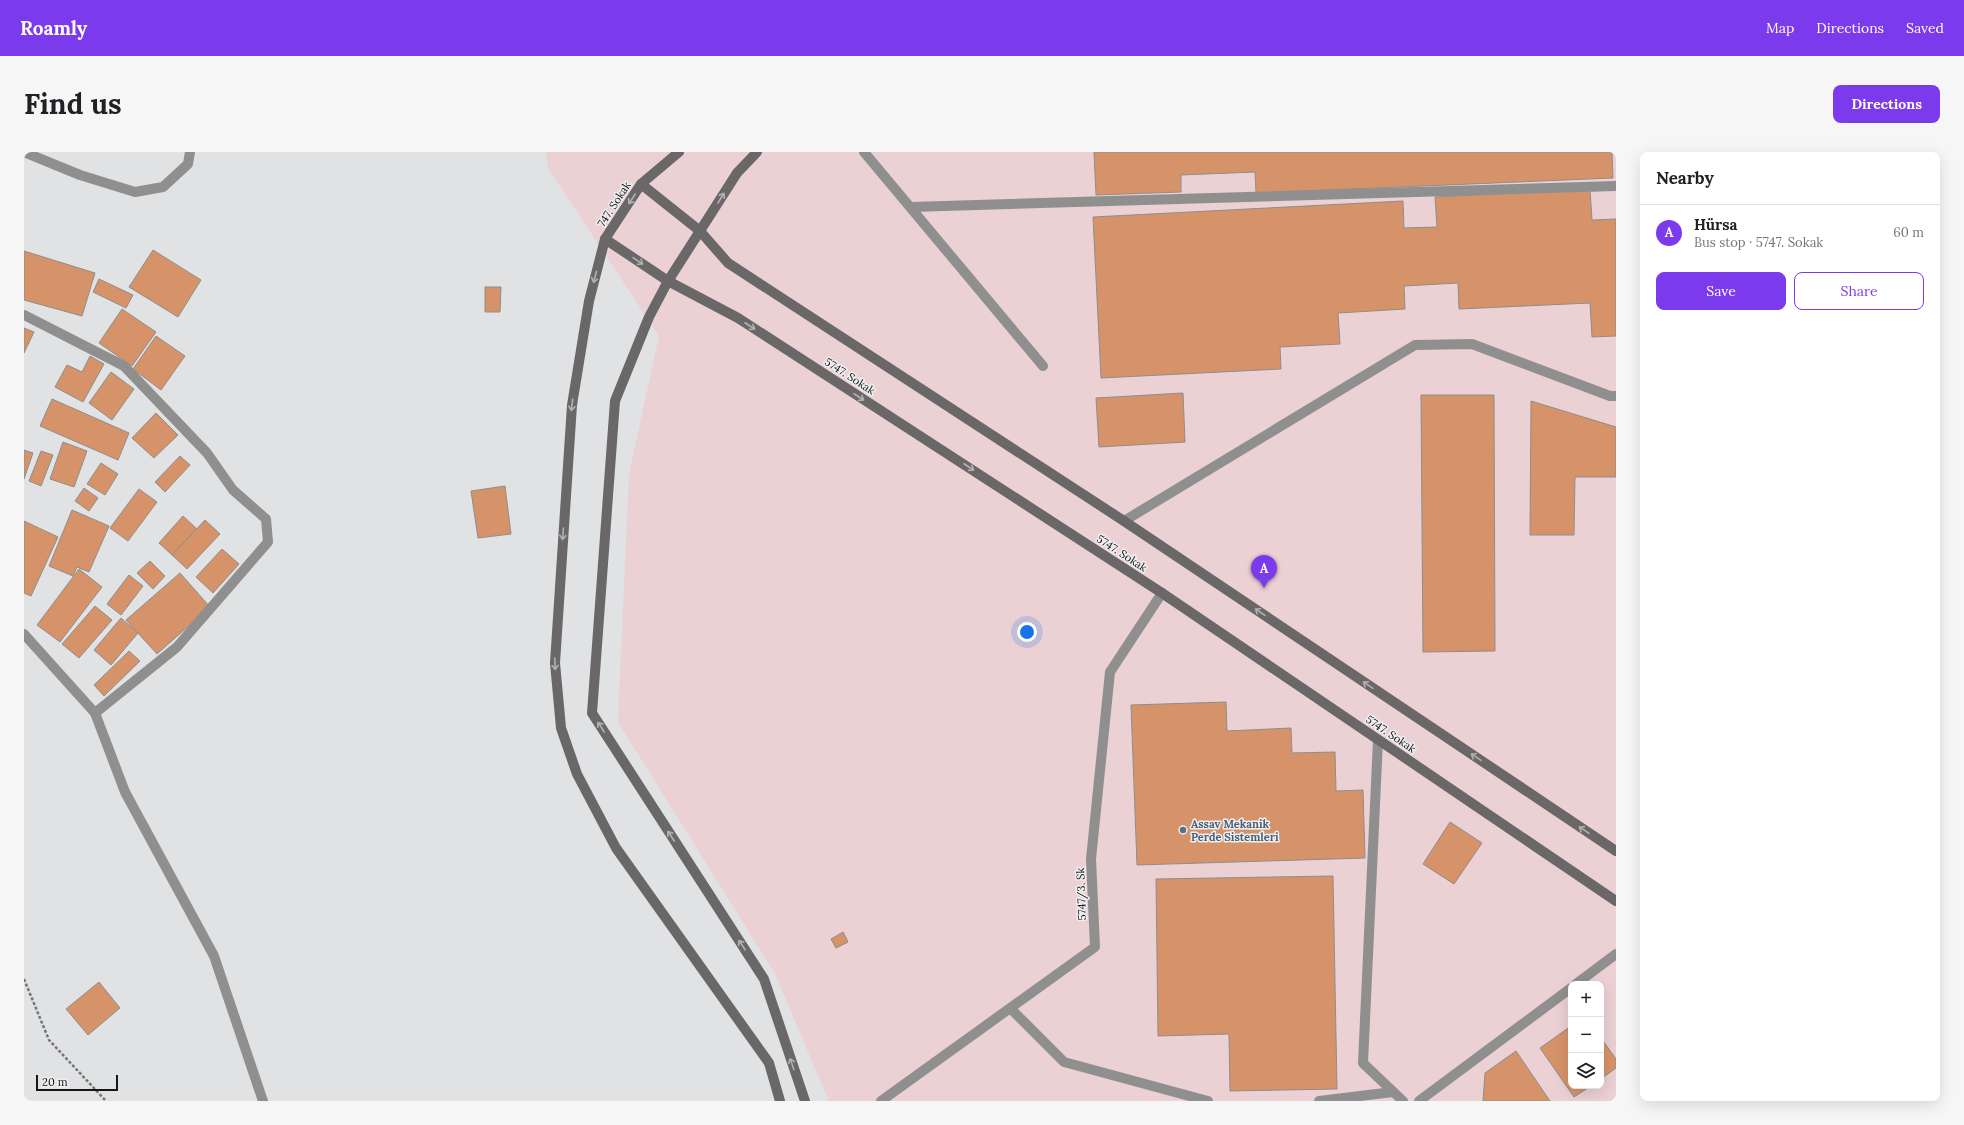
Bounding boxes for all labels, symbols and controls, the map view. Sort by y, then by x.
text: Roamly [20,16,87,40]
text: Map [1766,19,1794,37]
text: Directions [1816,19,1884,37]
text: Saved [1906,19,1944,37]
button: Directions [1833,85,1940,123]
text: Find us [24,86,122,122]
text: Nearby [1656,167,1714,189]
street label: 747. Sokak [594,179,634,229]
one-way arrow [627,193,635,205]
one-way arrow [717,193,725,204]
text: Hürsa [1694,215,1737,234]
text: A [1665,224,1673,241]
text: 60 m [1893,224,1924,241]
text: Bus stop · 5747. Sokak [1694,234,1823,251]
one-way arrow [632,257,643,265]
one-way arrow [591,270,598,283]
button: Save [1656,272,1786,310]
button: Share [1794,272,1924,310]
one-way arrow [744,322,755,330]
street label: 5747. Sokak [822,355,878,398]
one-way arrow [854,392,865,401]
one-way arrow [569,398,576,411]
one-way arrow [963,463,974,471]
one-way arrow [560,527,567,540]
street label: 5747. Sokak [1094,532,1150,575]
pin: A [1251,555,1277,588]
one-way arrow [1255,608,1266,616]
your location [1017,622,1037,642]
one-way arrow [552,657,559,670]
one-way arrow [1362,680,1374,688]
street label: 5747. Sokak [1363,712,1419,756]
one-way arrow [597,722,605,733]
one-way arrow [1471,753,1482,761]
place label: Assav Mekanik Perde Sistemleri [1191,817,1279,844]
marker: Assav Mekanik Perde Sistemleri [1178,825,1188,835]
one-way arrow [1578,826,1589,834]
one-way arrow [667,831,675,842]
street label: 5747/3. Sk [1073,867,1090,921]
one-way arrow [737,939,745,951]
map controls [1568,981,1604,1089]
button: + [1568,981,1604,1017]
button: − [1568,1017,1604,1053]
button: layers [1568,1053,1604,1089]
one-way arrow [788,1058,796,1070]
scale bar [36,1073,118,1092]
text: 20 m [42,1075,67,1089]

